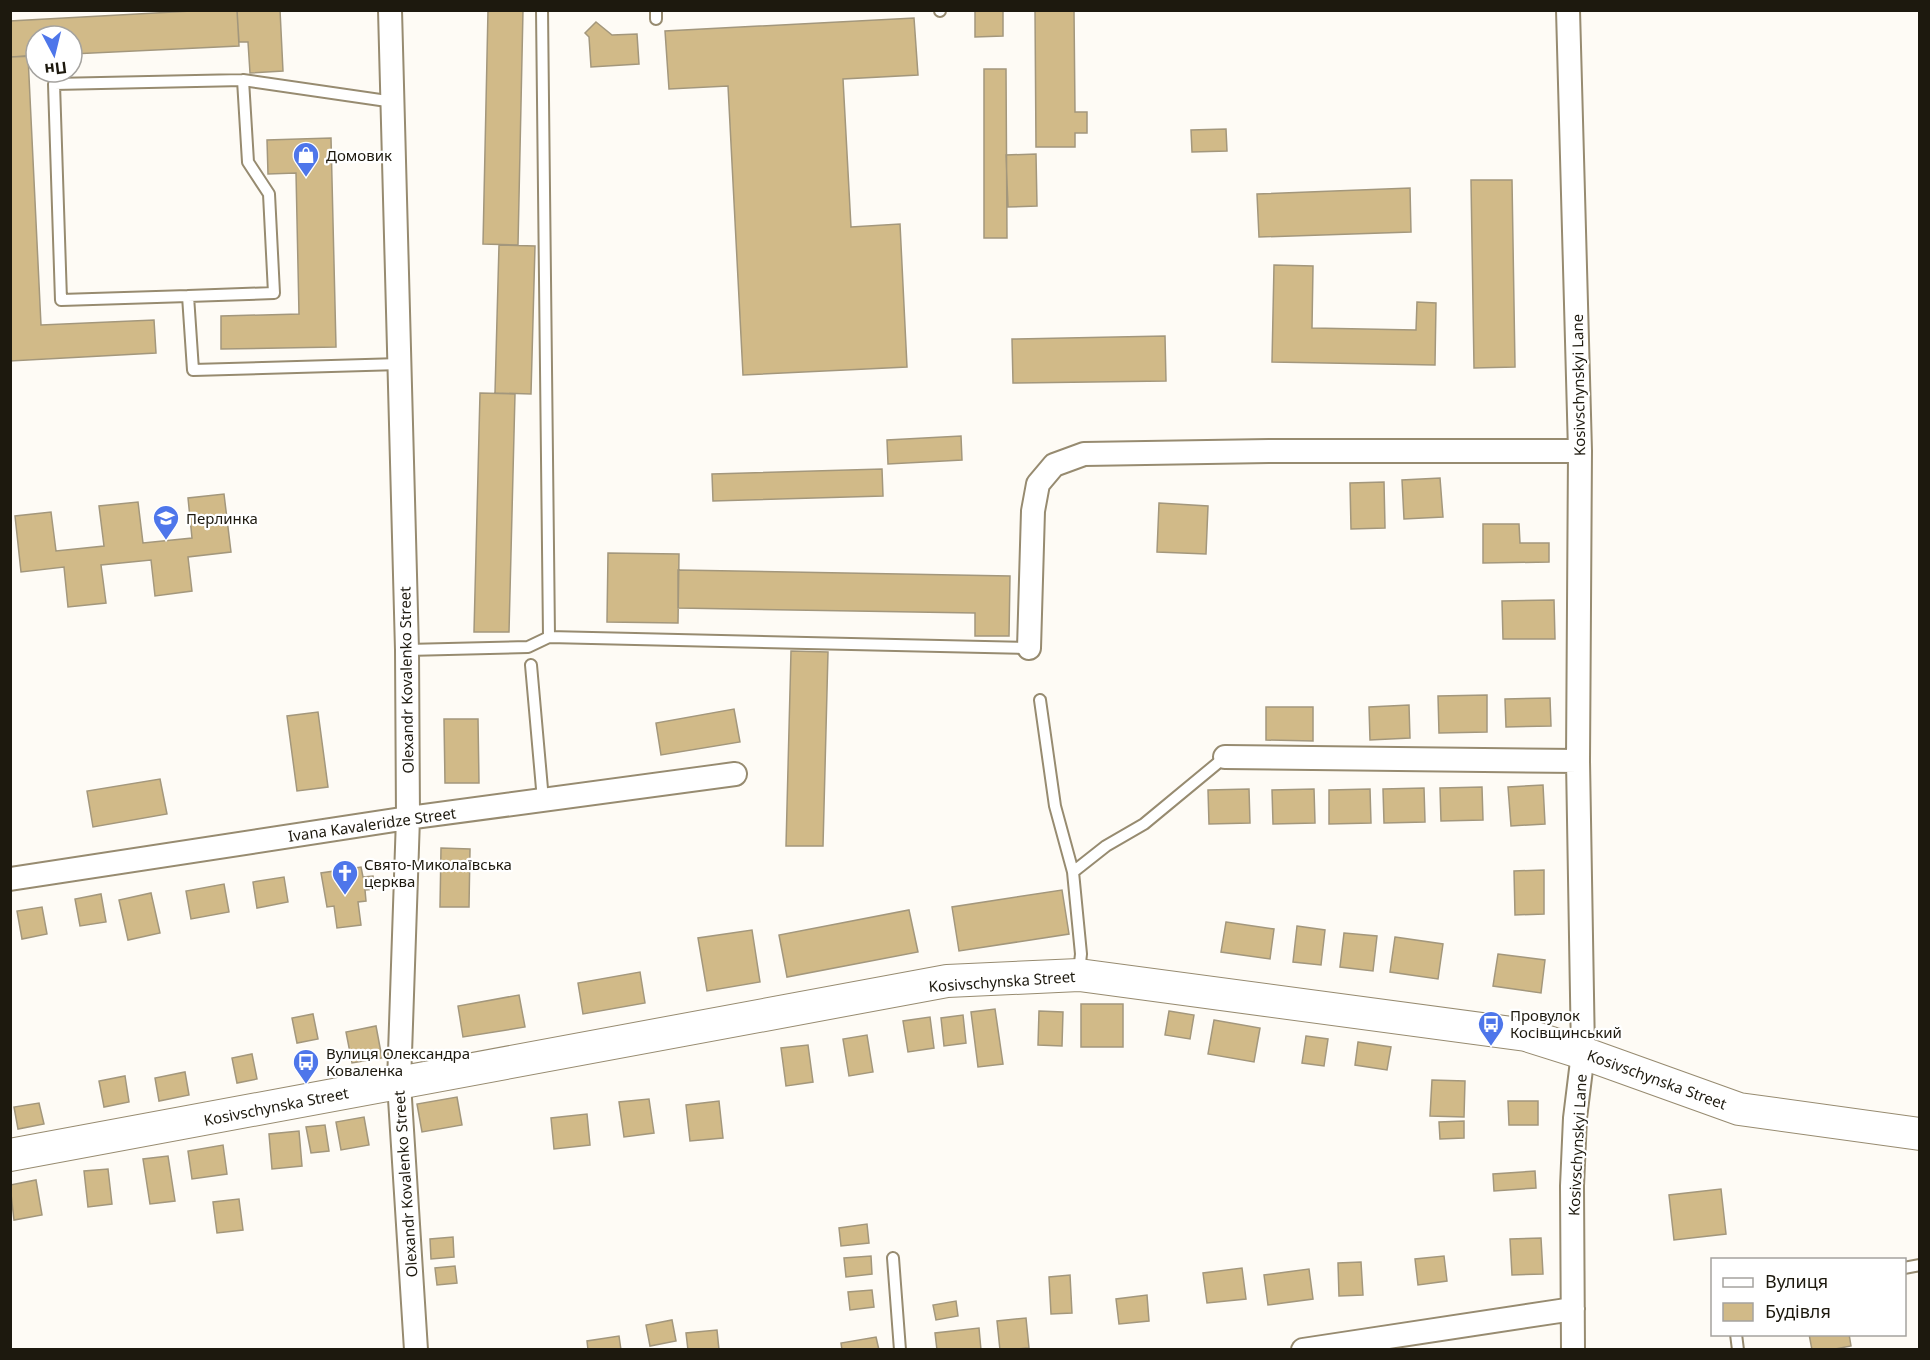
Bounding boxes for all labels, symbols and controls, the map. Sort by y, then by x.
north arrow [24,24,84,84]
text: Пн [43,57,68,81]
shop icon: Домовик [291,140,321,178]
place label: Домовик [326,145,392,165]
street label: Kosivschynskyi Lane [1567,314,1589,456]
school or university icon: Перлинка [151,503,181,541]
place label: Перлинка [186,508,258,528]
street label: Olexandr Kovalenko Street [394,586,418,774]
street label: Ivana Kavaleridze Street [287,802,458,846]
place label: Свято-Миколаївська церква [364,854,512,891]
church icon: Свято-Миколаївська церква [330,858,360,896]
street label: Kosivschynska Street [928,966,1077,996]
place label: Провулок Косівщинський [1510,1005,1622,1042]
bus stop icon: Провулок Косівщинський [1476,1009,1506,1047]
place label: Вулиця Олександра Коваленка [326,1043,470,1080]
street label: Kosivschynska Street [1585,1044,1730,1114]
bus stop icon: Вулиця Олександра Коваленка [291,1047,321,1085]
street label: Kosivschynskyi Lane [1563,1073,1591,1217]
street label: Kosivschynska Street [202,1082,351,1130]
street label: Olexandr Kovalenko Street [388,1089,422,1278]
legend [1711,1258,1906,1336]
text: Вулиця [1765,1269,1828,1293]
text: Будівля [1765,1299,1831,1323]

